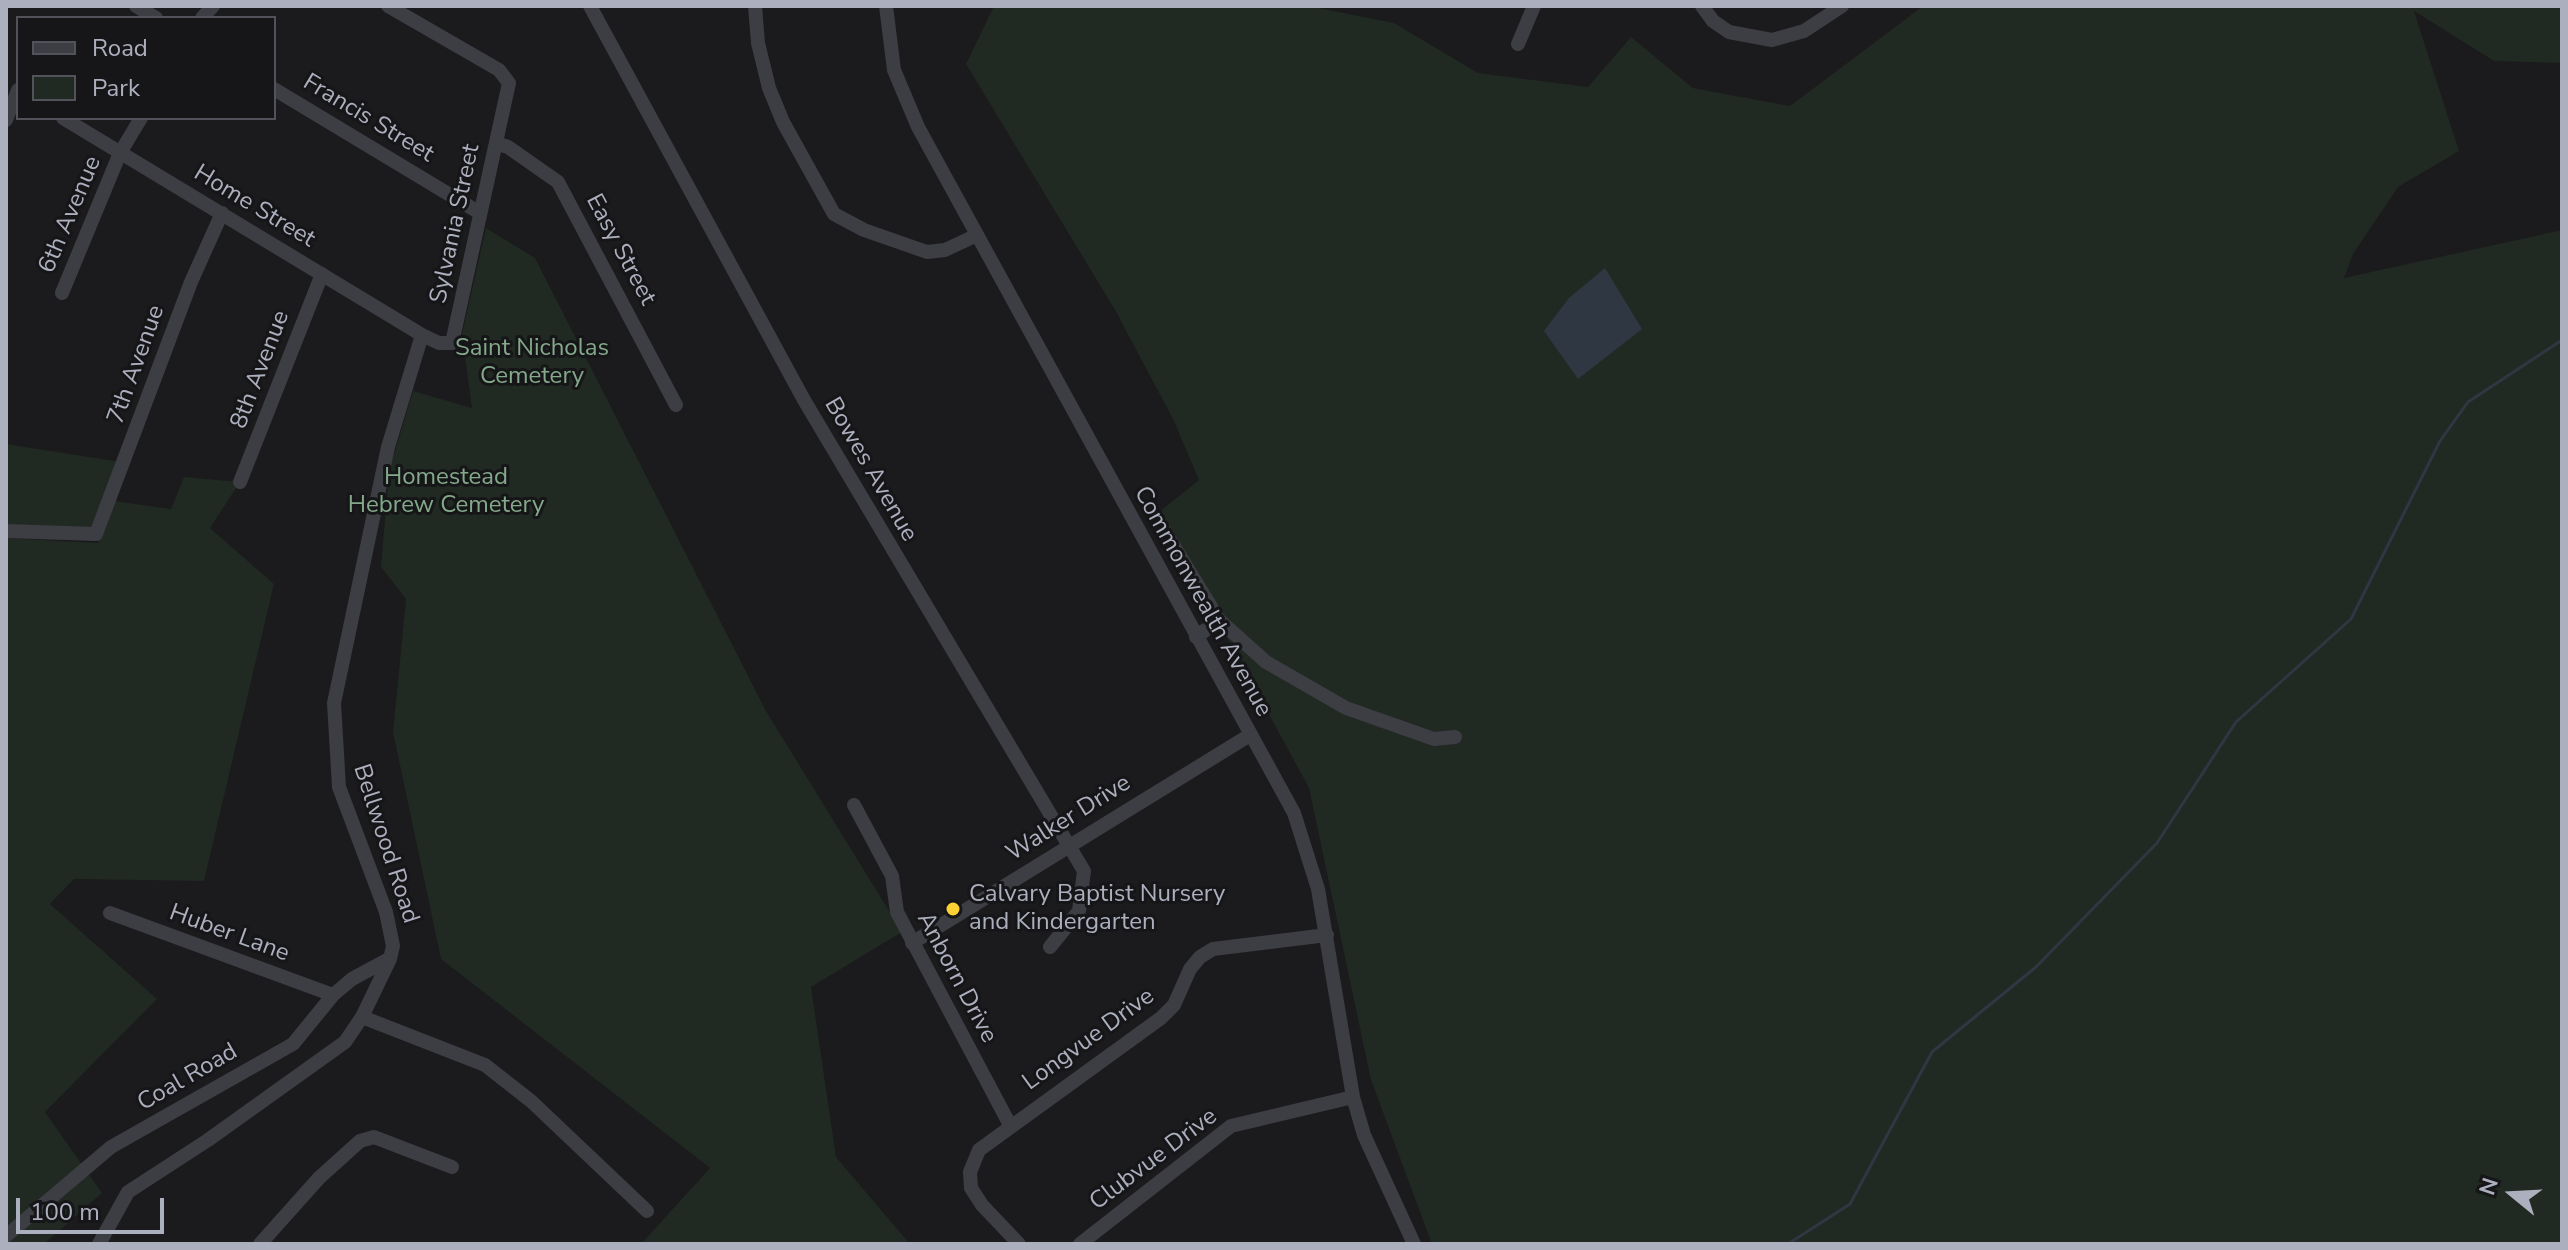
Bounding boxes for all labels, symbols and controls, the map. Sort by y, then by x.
legend [16,16,276,120]
text: Road [92,32,148,64]
street label: Francis Street [297,69,439,169]
text: Park [92,72,140,104]
street label: Sylvania Street [425,142,487,306]
street label: 6th Avenue [33,152,109,278]
street label: Home Street [188,159,320,255]
street label: Easy Street [579,189,661,311]
street label: 7th Avenue [102,302,172,428]
street label: 8th Avenue [225,307,297,433]
park label: Saint Nicholas Cemetery [455,335,609,391]
street label: Bowes Avenue [817,393,923,547]
park label: Homestead Hebrew Cemetery [348,464,544,520]
street label: Commonwealth Avenue [1127,482,1277,722]
street label: Bellwood Road [346,761,424,927]
street label: Walker Drive [1002,769,1136,869]
place label: Calvary Baptist Nursery and Kindergarten [969,881,1225,937]
street label: Huber Lane [165,899,293,969]
marker: Calvary Baptist Nursery and Kindergarten [944,900,962,918]
street label: Anborn Drive [910,908,1002,1048]
street label: Longvue Drive [1018,983,1160,1097]
street label: Coal Road [133,1038,243,1118]
street label: Clubvue Drive [1085,1103,1223,1217]
north arrow [2472,1154,2552,1234]
text: N [2472,1174,2506,1199]
scale bar [20,1182,168,1232]
text: 100 m [30,1196,100,1228]

